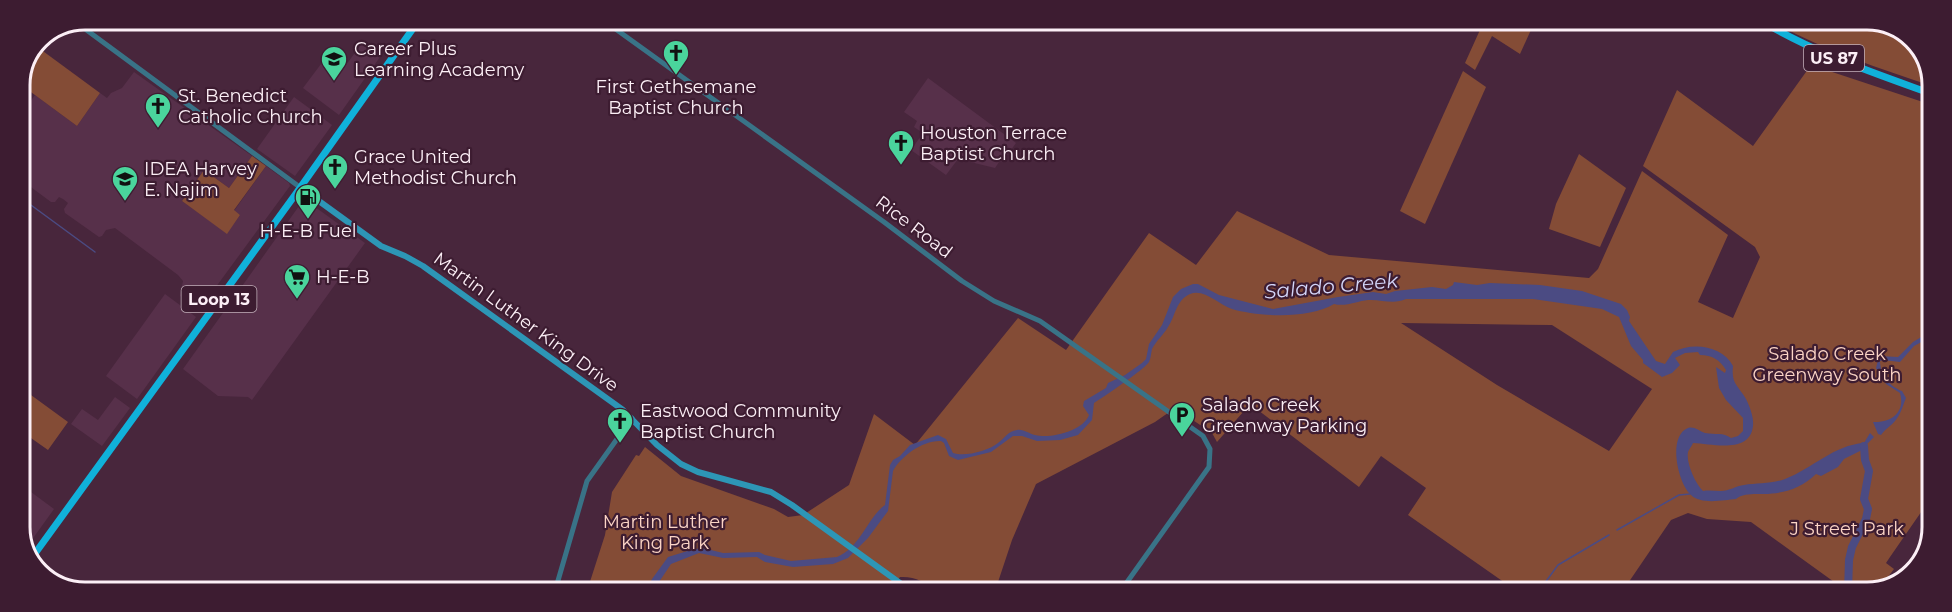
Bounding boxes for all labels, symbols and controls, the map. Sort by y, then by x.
place label: Career Plus Learning Academy [354,38,524,81]
church icon: First Gethsemane Baptist Church [661,38,691,76]
school or university icon: Career Plus Learning Academy [319,44,349,82]
road number: US 87 [1804,45,1864,71]
place label: First Gethsemane Baptist Church [596,76,757,119]
place label: St. Benedict Catholic Church [178,85,323,128]
church icon: St. Benedict Catholic Church [143,91,173,129]
place label: Houston Terrace Baptist Church [920,122,1067,165]
church icon: Houston Terrace Baptist Church [886,128,916,166]
place label: Grace United Methodist Church [354,146,517,189]
church icon: Grace United Methodist Church [320,152,350,190]
place label: IDEA Harvey E. Najim [144,158,257,201]
school or university icon: IDEA Harvey E. Najim [110,164,140,202]
fuel station icon: H-E-B Fuel [293,182,323,220]
street label: Rice Road [871,191,957,263]
place label: H-E-B Fuel [259,220,357,242]
street label: Martin Luther King Drive [429,248,623,397]
supermarket icon: H-E-B [282,262,312,300]
place label: H-E-B [316,266,370,288]
water label: Salado Creek [1263,268,1400,304]
road number: Loop 13 [182,286,256,312]
park label: Salado Creek Greenway South [1753,343,1901,386]
place label: Salado Creek Greenway Parking [1202,394,1367,437]
place label: Eastwood Community Baptist Church [640,400,841,443]
parking icon: Salado Creek Greenway Parking [1167,400,1197,438]
church icon: Eastwood Community Baptist Church [605,406,635,444]
park label: Martin Luther King Park [603,511,727,554]
park label: J Street Park [1789,518,1904,540]

